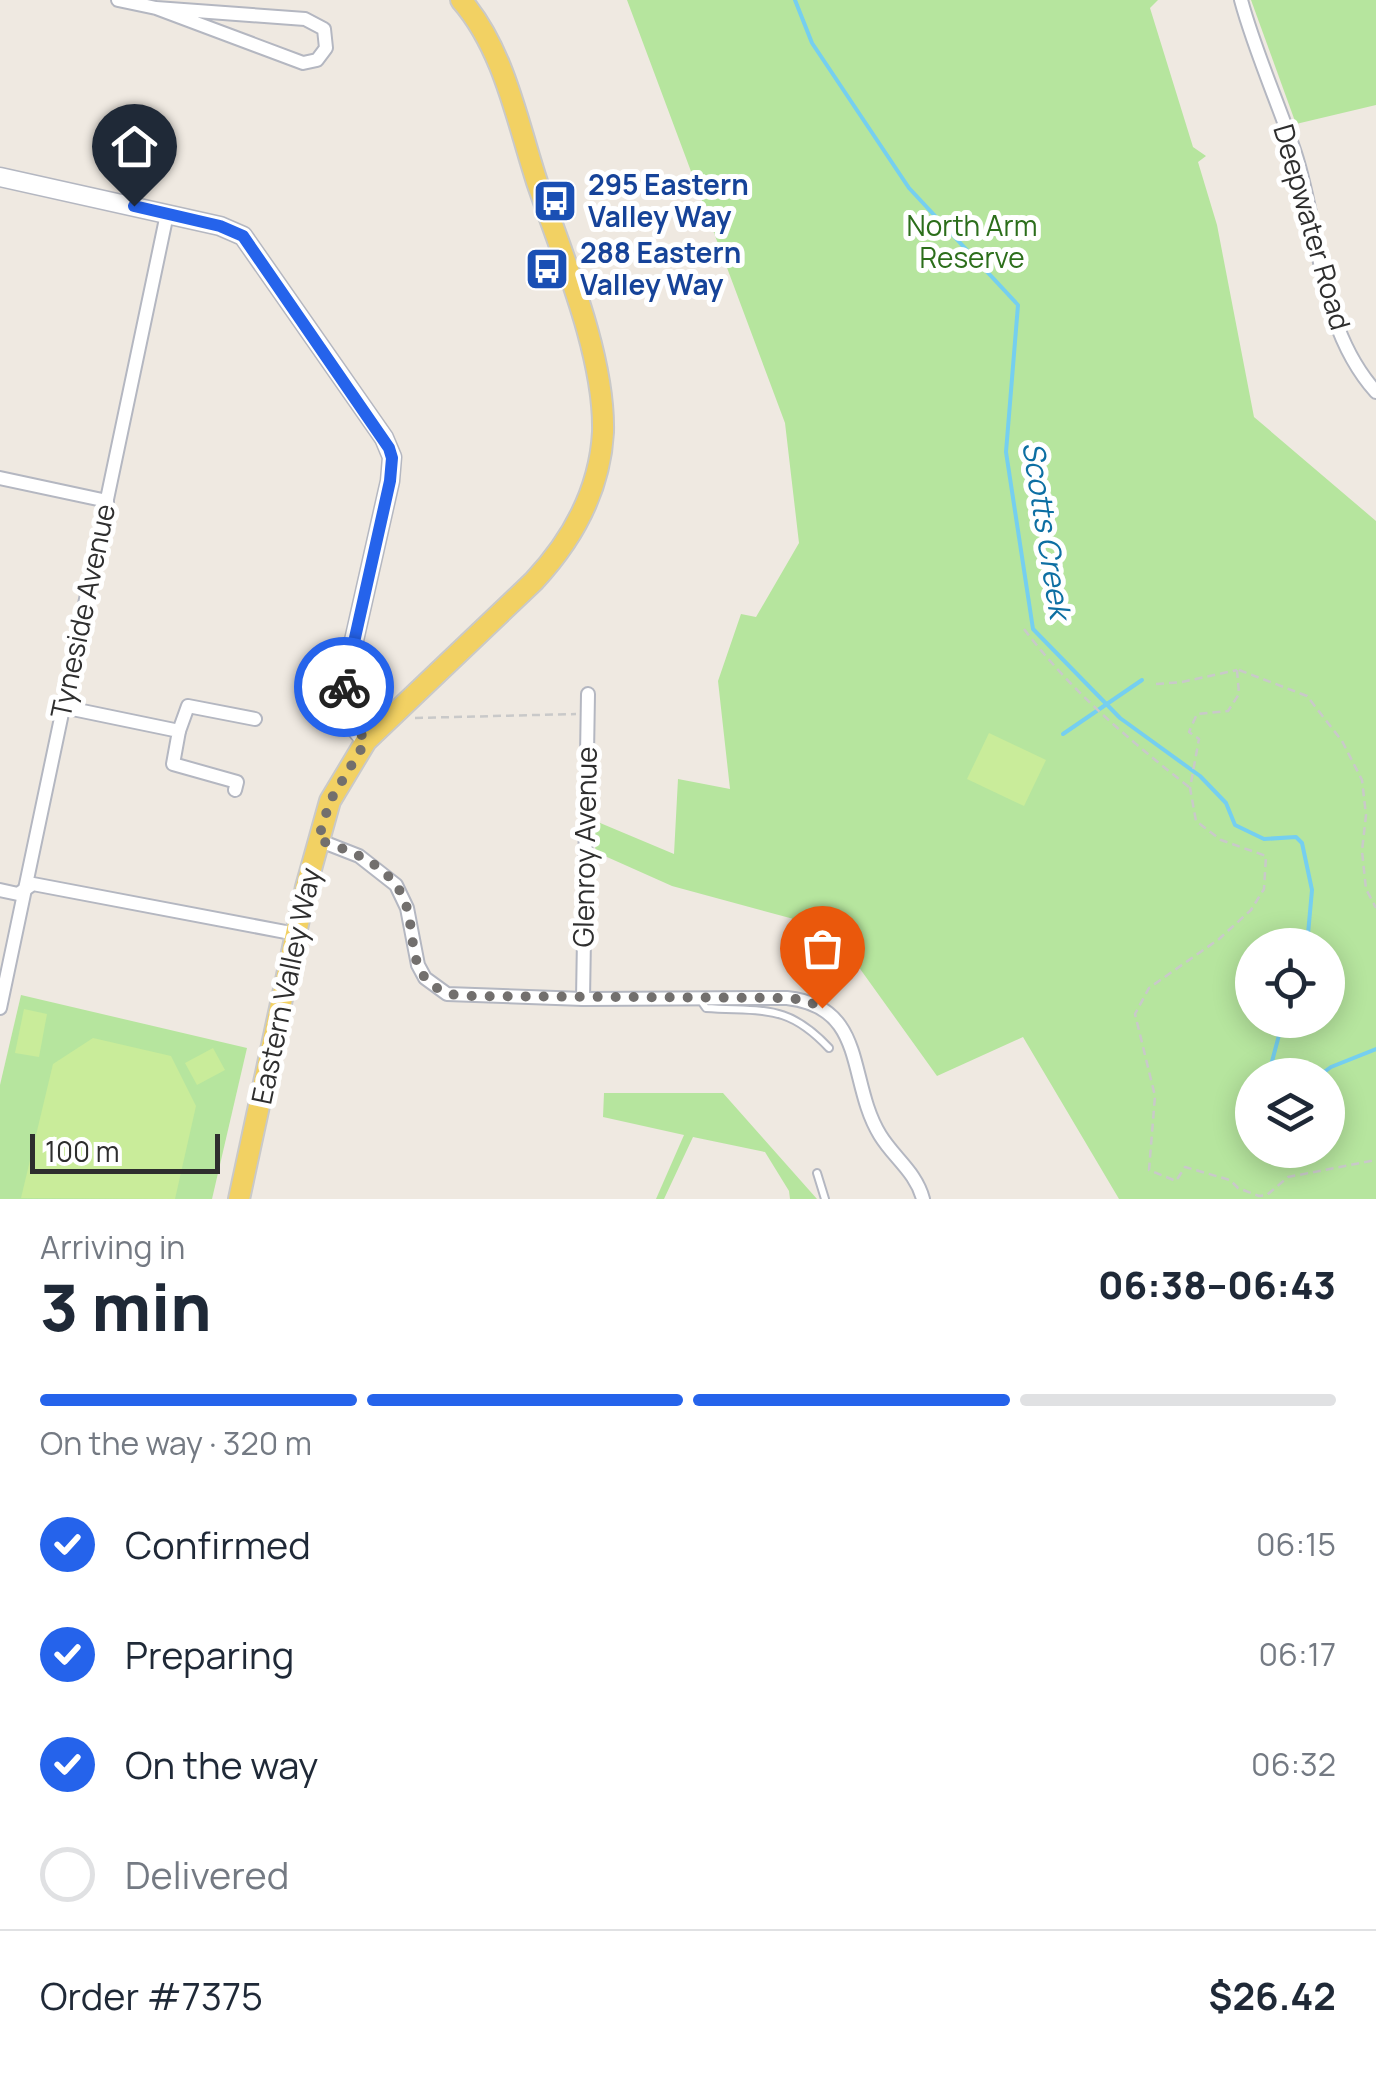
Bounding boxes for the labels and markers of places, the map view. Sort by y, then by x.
pin [92,104,177,207]
place label: 295 Eastern Valley Way [588,165,749,235]
bus stop icon: 295 Eastern Valley Way [532,178,578,224]
place label: 288 Eastern Valley Way [580,233,741,303]
bus stop icon: 288 Eastern Valley Way [524,246,570,292]
pin [780,906,865,1009]

